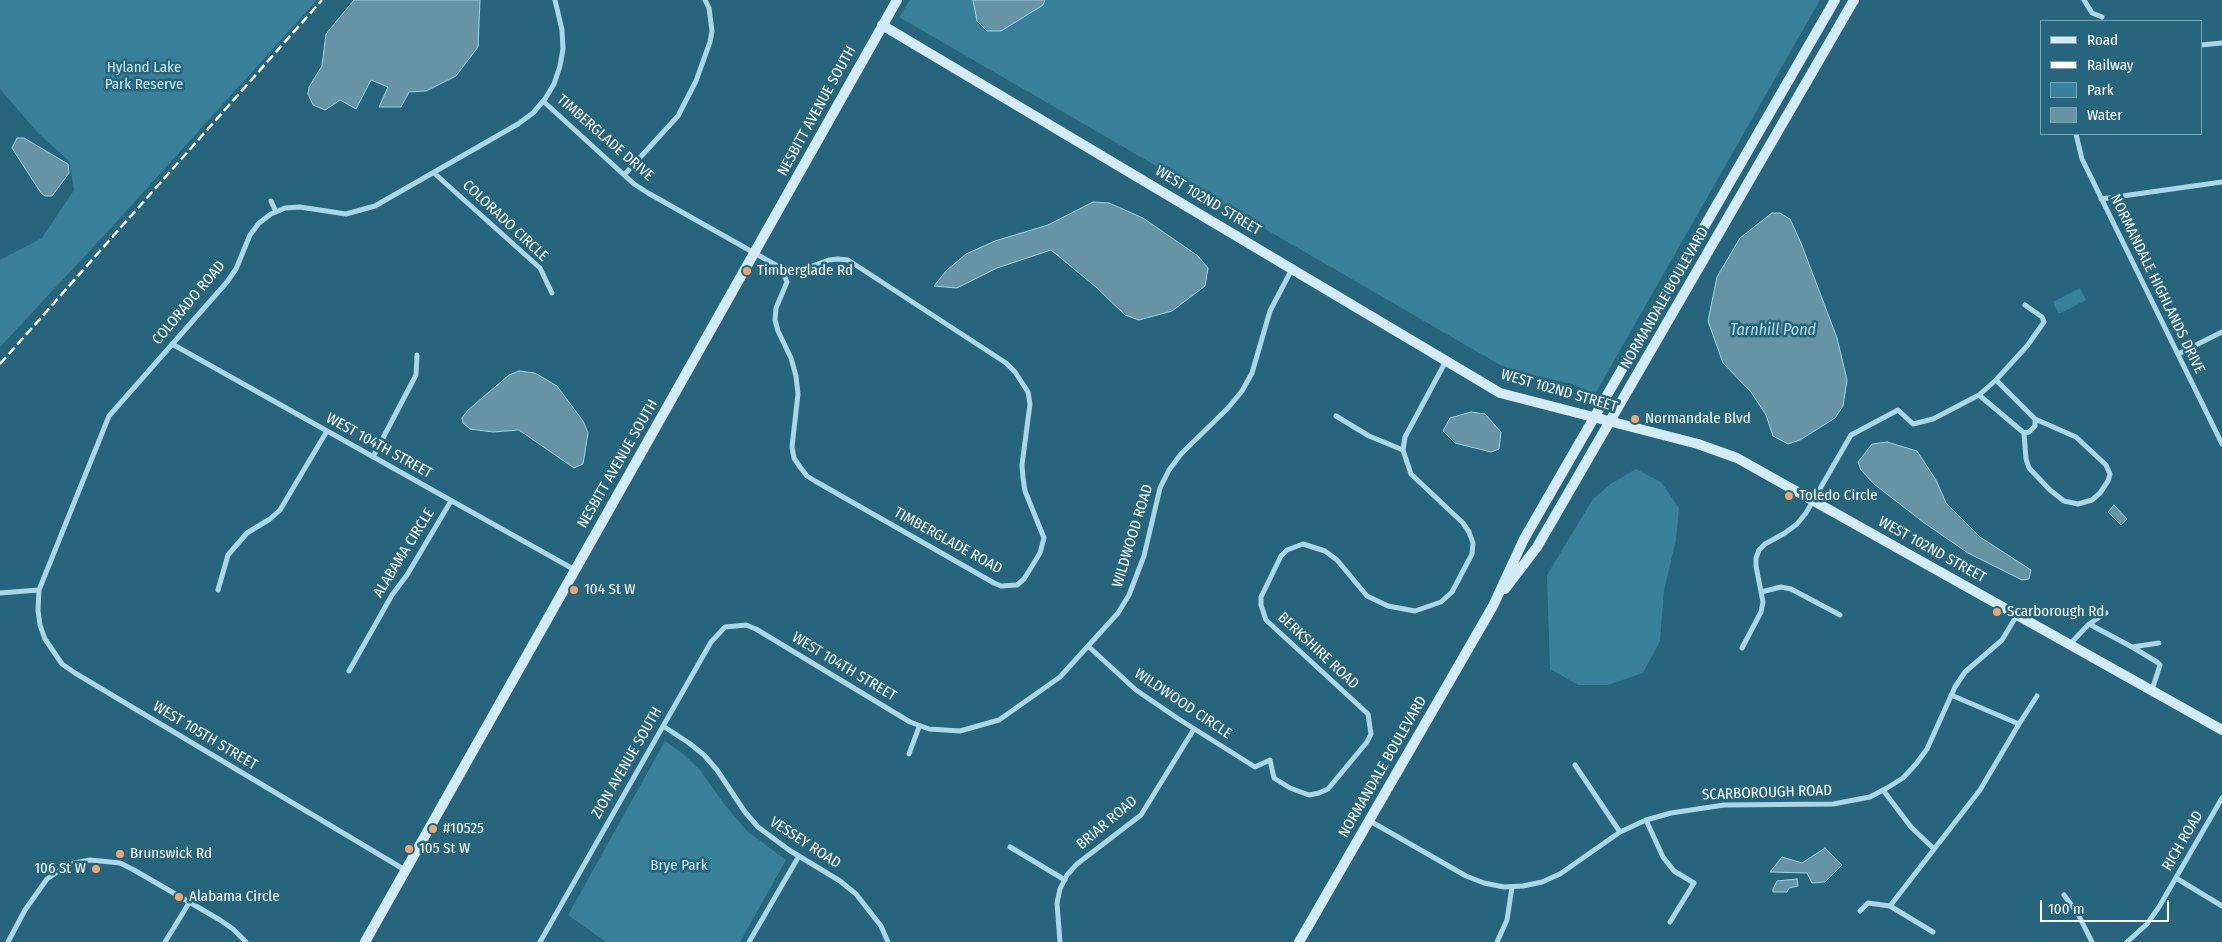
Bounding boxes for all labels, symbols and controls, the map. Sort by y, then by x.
legend [2040,20,2202,135]
text: Road [2087,31,2118,49]
street label: NESBITT AVENUE SOUTH [774,43,860,179]
text: Railway [2087,56,2134,74]
park label: Hyland Lake Park Reserve [105,59,183,94]
text: Park [2087,81,2114,99]
street label: TIMBERGLADE DRIVE [553,91,657,185]
text: Water [2087,106,2122,124]
street label: WEST 102ND STREET [1152,162,1264,240]
street label: COLORADO CIRCLE [458,177,552,265]
street label: NORMANDALE HIGHLANDS DRIVE [2106,191,2208,377]
street label: NORMANDALE BOULEVARD [1617,224,1713,372]
street label: COLORADO ROAD [149,257,229,349]
place label: Timberglade Rd [757,262,853,280]
marker: Timberglade Rd [741,265,753,277]
water label: Tarnhill Pond [1730,321,1816,341]
street label: WEST 102ND STREET [1499,366,1619,416]
street label: NESBITT AVENUE SOUTH [574,396,662,532]
street label: WEST 104TH STREET [323,409,435,483]
place label: Normandale Blvd [1645,410,1751,428]
marker: Normandale Blvd [1629,413,1641,425]
street label: WILDWOOD ROAD [1109,482,1157,590]
place label: Toledo Circle [1799,487,1878,505]
marker: Toledo Circle [1783,490,1795,502]
street label: TIMBERGLADE ROAD [891,504,1005,578]
street label: ALABAMA CIRCLE [369,505,439,601]
street label: WEST 102ND STREET [1875,513,1989,587]
place label: 104 St W [584,581,636,599]
marker: 104 St W [568,584,580,596]
place label: Scarborough Rd [2007,603,2104,621]
marker: Scarborough Rd [1991,606,2003,618]
street label: BERKSHIRE ROAD [1274,609,1362,693]
street label: WEST 104TH STREET [789,629,899,705]
street label: WILDWOOD CIRCLE [1131,665,1235,743]
street label: NORMANDALE BOULEVARD [1335,693,1431,841]
street label: WEST 105TH STREET [150,698,260,774]
street label: ZION AVENUE SOUTH [588,704,666,822]
street label: SCARBOROUGH ROAD [1702,782,1832,804]
street label: BRIAR ROAD [1073,792,1141,854]
street label: RICH ROAD [2159,808,2207,874]
street label: VESSEY ROAD [766,813,844,873]
place label: #10525 [443,820,484,838]
marker: #10525 [427,823,439,835]
place label: 105 St W [419,840,470,858]
marker: 105 St W [403,843,415,855]
place label: Brunswick Rd [130,845,212,863]
marker: Brunswick Rd [114,848,126,860]
park label: Brye Park [650,857,708,875]
place label: 106 St W [34,860,86,878]
marker: 106 St W [90,863,102,875]
place label: Alabama Circle [189,888,280,906]
scale bar [2042,890,2171,922]
marker: Alabama Circle [173,891,185,903]
text: 100 m [2048,900,2085,918]

